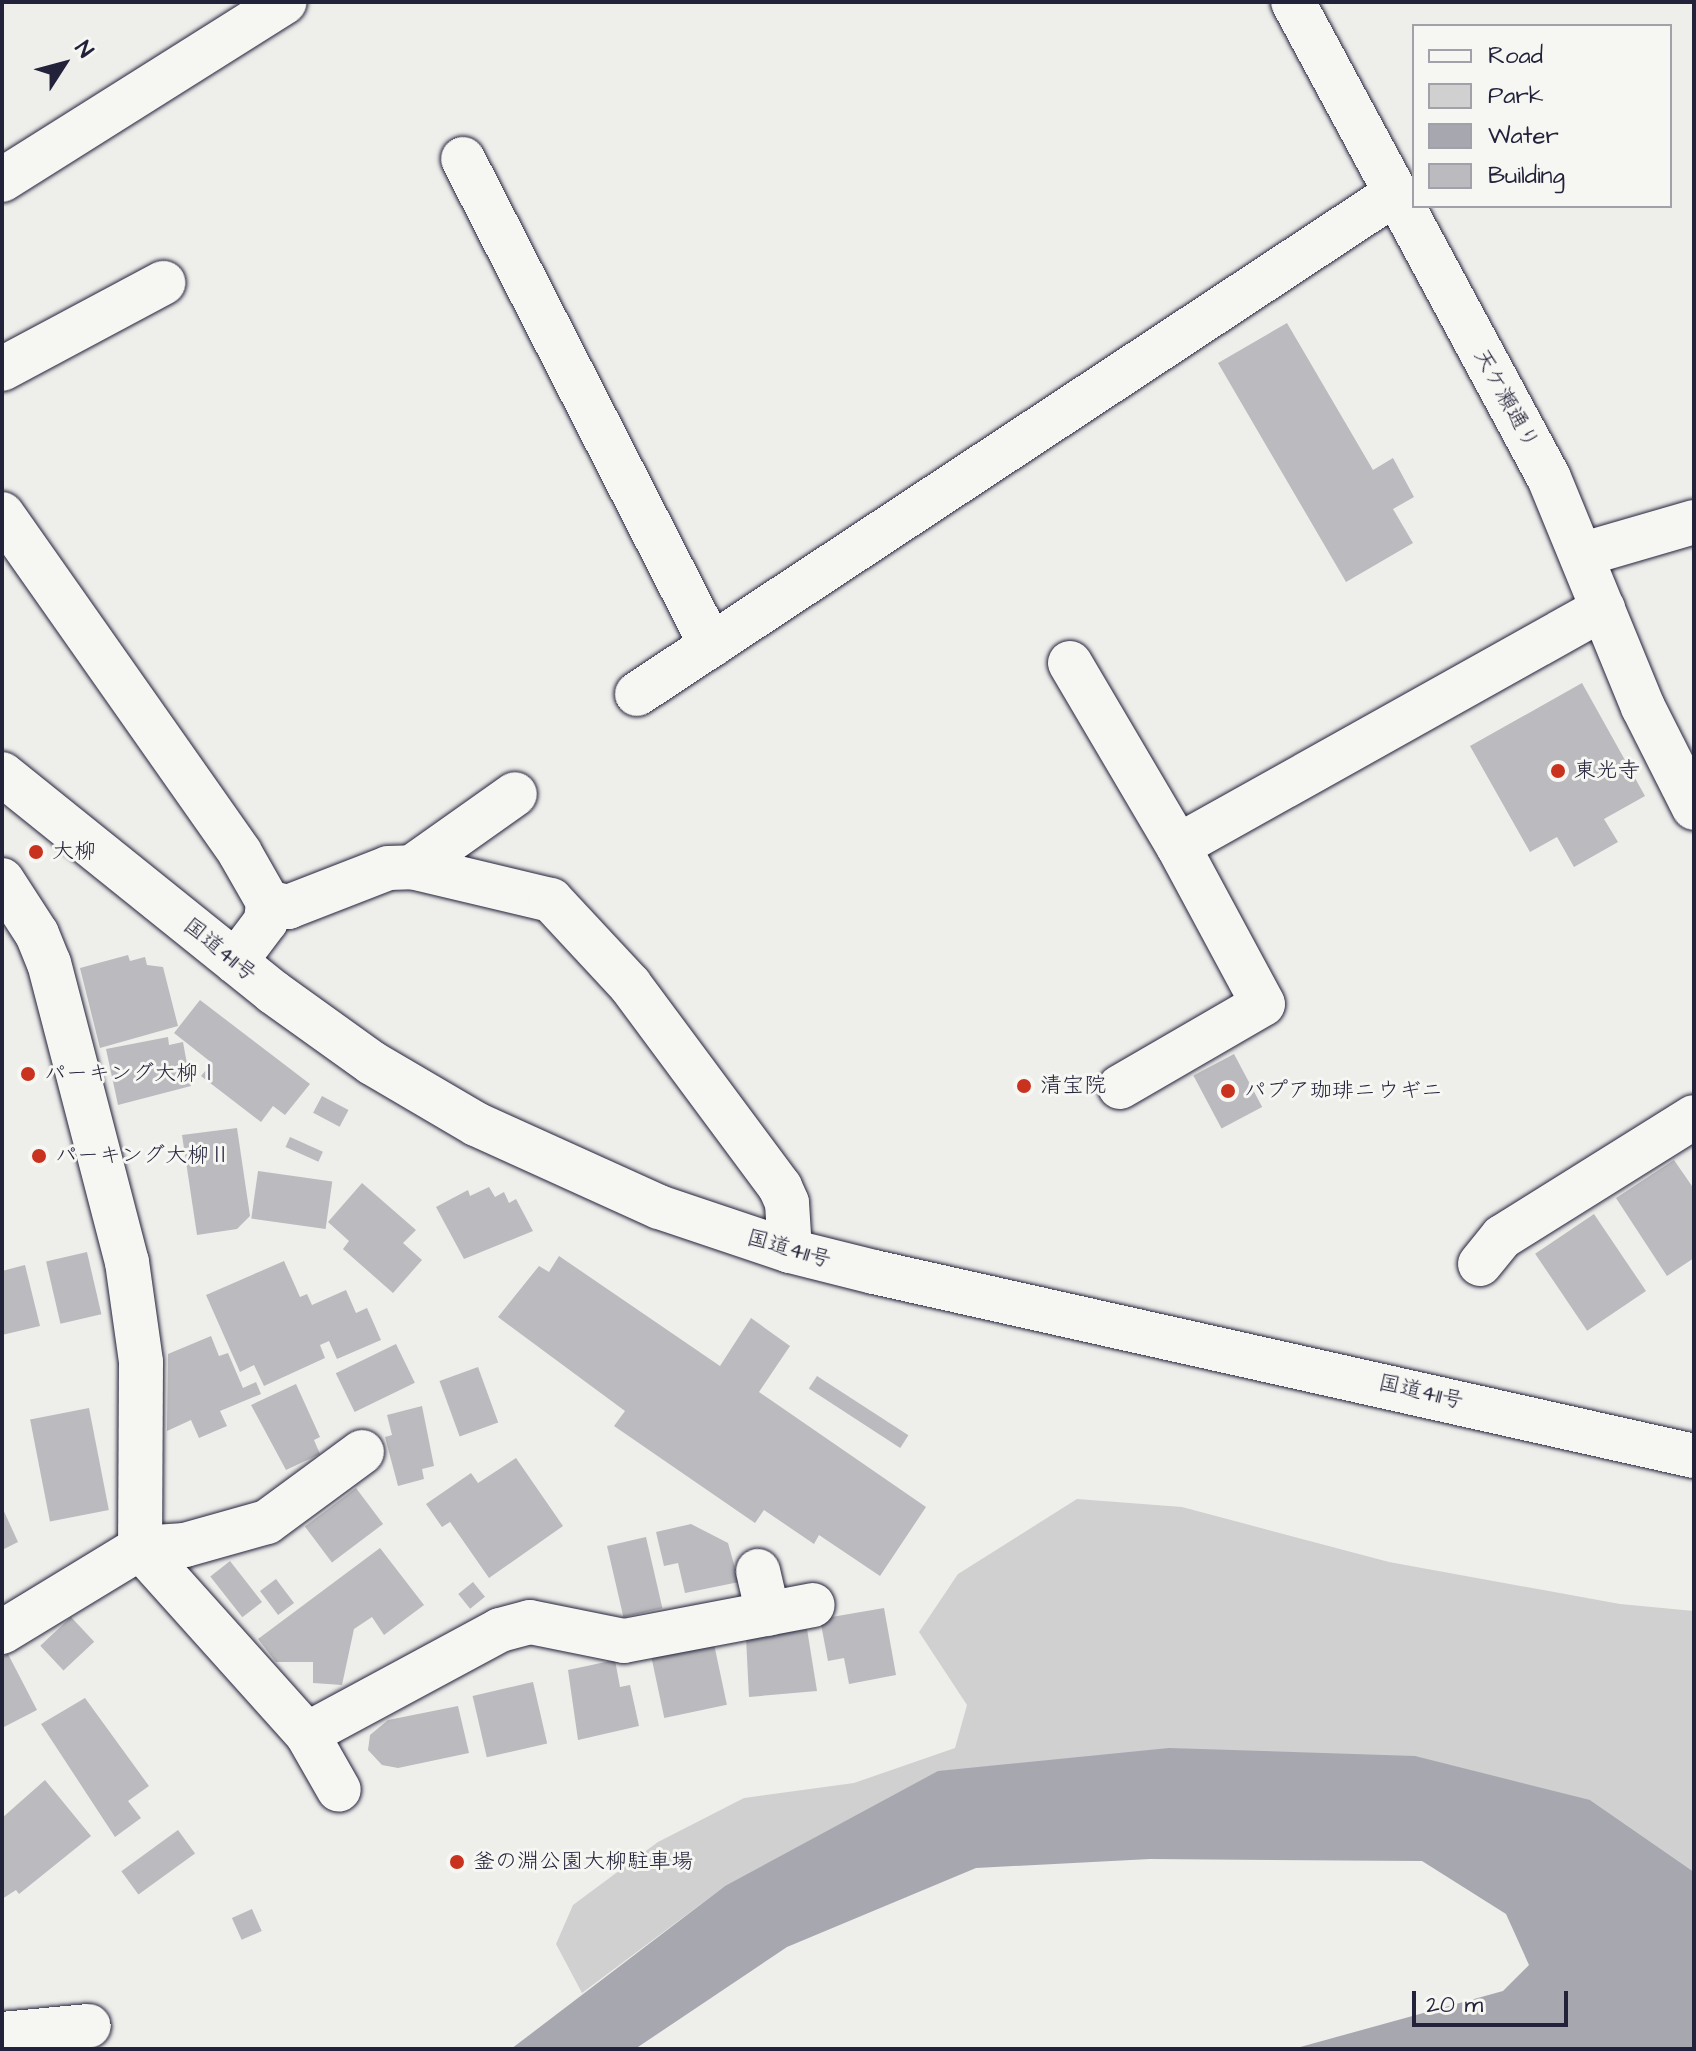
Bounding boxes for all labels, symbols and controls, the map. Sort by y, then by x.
north arrow [24,24,104,104]
legend [1412,24,1672,208]
text: N [67,35,100,64]
text: Road [1488,39,1543,73]
text: Park [1488,79,1544,113]
text: Water [1488,119,1559,153]
text: Building [1488,159,1565,193]
street label: 天ケ瀬通り [1468,344,1544,454]
place label: 東光寺 [1574,758,1640,784]
marker: 東光寺 [1549,762,1567,780]
place label: 大柳 [52,839,96,865]
marker: 大柳 [27,843,45,861]
street label: 国道411号 [178,912,262,988]
place label: パーキング大柳Ⅰ [44,1061,220,1087]
marker: パーキング大柳Ⅰ [19,1065,37,1083]
place label: 清宝院 [1040,1073,1106,1099]
marker: 清宝院 [1015,1077,1033,1095]
place label: パプア珈琲ニウギニ [1244,1078,1442,1104]
marker: パプア珈琲ニウギニ [1219,1082,1237,1100]
place label: パーキング大柳Ⅱ [55,1143,231,1169]
marker: パーキング大柳Ⅱ [30,1147,48,1165]
street label: 国道411号 [744,1224,834,1274]
street label: 国道411号 [1376,1369,1466,1415]
place label: 釜の淵公園大柳駐車場 [473,1849,693,1875]
marker: 釜の淵公園大柳駐車場 [448,1853,466,1871]
scale bar [1416,1975,1572,2025]
text: 20 m [1426,1988,1483,2022]

